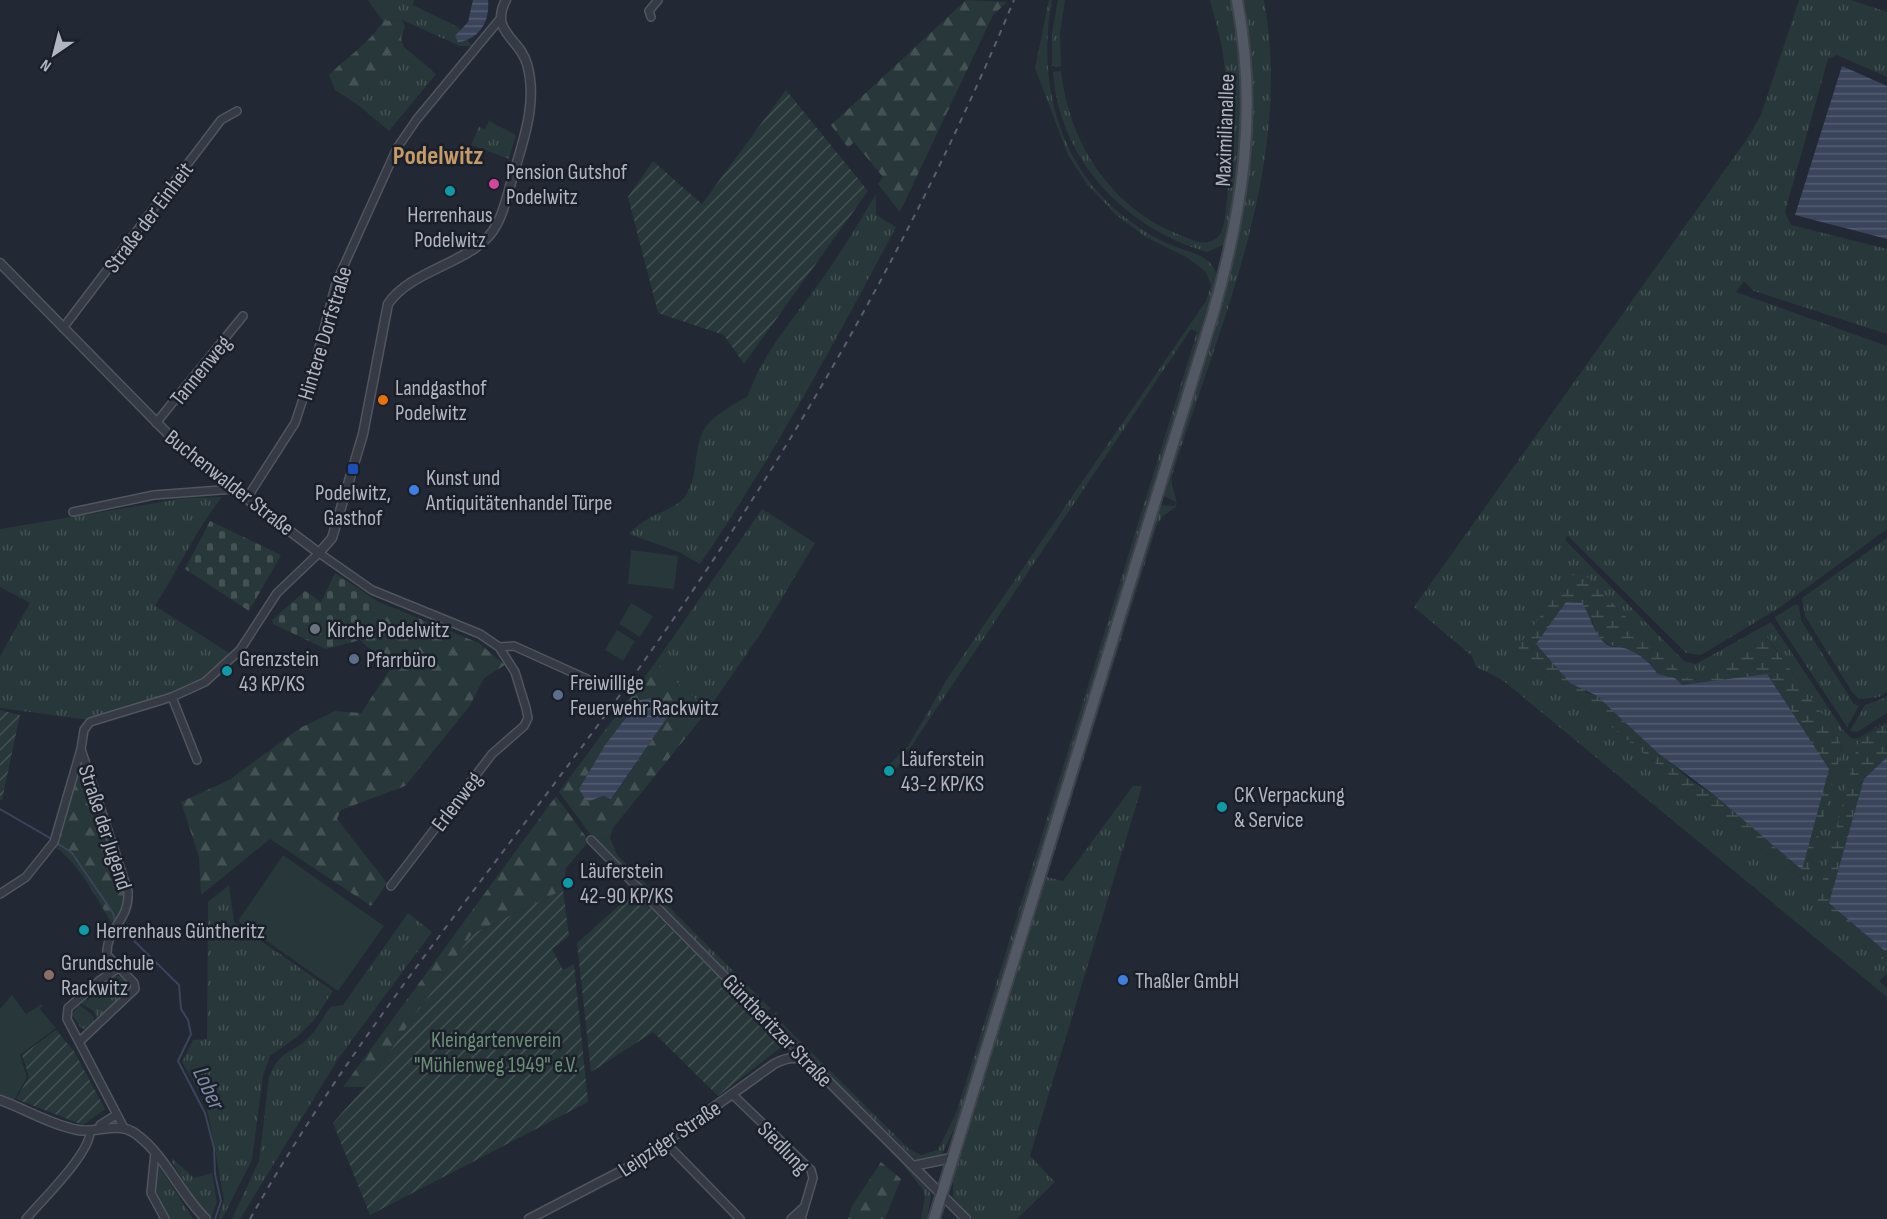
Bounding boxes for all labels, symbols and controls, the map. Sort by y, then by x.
north arrow [24,24,84,84]
text: N [37,55,55,75]
street label: Maximilianallee [1210,73,1241,187]
district label: Podelwitz [393,141,483,172]
street label: Straße der Einheit [99,157,200,279]
place label: Pension Gutshof Podelwitz [506,159,628,211]
marker: Pension Gutshof Podelwitz [487,177,501,191]
marker: Herrenhaus Podelwitz [443,184,457,198]
place label: Herrenhaus Podelwitz [407,202,493,254]
street label: Hintere Dorfstraße [292,263,359,404]
street label: Tannenweg [165,330,238,412]
place label: Landgasthof Podelwitz [395,375,487,427]
marker: Landgasthof Podelwitz [376,393,390,407]
street label: Buchenwalder Straße [159,424,299,542]
marker: Podelwitz, Gasthof [346,462,360,476]
place label: Kunst und Antiquitätenhandel Türpe [425,465,612,517]
place label: Podelwitz, Gasthof [315,480,391,532]
marker: Kunst und Antiquitätenhandel Türpe [407,483,421,497]
place label: Kirche Podelwitz [327,617,449,644]
marker: Kirche Podelwitz [308,622,322,636]
place label: Grenzstein 43 KP/KS [239,646,319,698]
place label: Pfarrbüro [366,647,436,674]
marker: Pfarrbüro [347,652,361,666]
marker: Grenzstein 43 KP/KS [220,664,234,678]
place label: Freiwillige Feuerwehr Rackwitz [570,670,719,722]
marker: Freiwillige Feuerwehr Rackwitz [551,688,565,702]
place label: Läuferstein 43-2 KP/KS [901,746,984,798]
street label: Straße der Jugend [72,762,137,893]
marker: Läuferstein 43-2 KP/KS [882,764,896,778]
street label: Erlenweg [426,767,488,837]
place label: CK Verpackung & Service [1234,782,1345,834]
marker: CK Verpackung & Service [1215,800,1229,814]
place label: Läuferstein 42-90 KP/KS [580,858,674,910]
marker: Läuferstein 42-90 KP/KS [561,876,575,890]
place label: Herrenhaus Güntheritz [96,918,265,945]
marker: Herrenhaus Güntheritz [77,923,91,937]
place label: Grundschule Rackwitz [61,950,154,1002]
marker: Grundschule Rackwitz [42,968,56,982]
place label: Thaßler GmbH [1135,968,1239,995]
street label: Güntheritzer Straße [716,969,838,1093]
marker: Thaßler GmbH [1116,973,1130,987]
park label: Kleingartenverein "Mühlenweg 1949" e.V. [414,1027,578,1079]
water label: Lober [186,1062,232,1115]
street label: Leipziger Straße [613,1095,726,1183]
street label: Siedlung [751,1116,815,1180]

